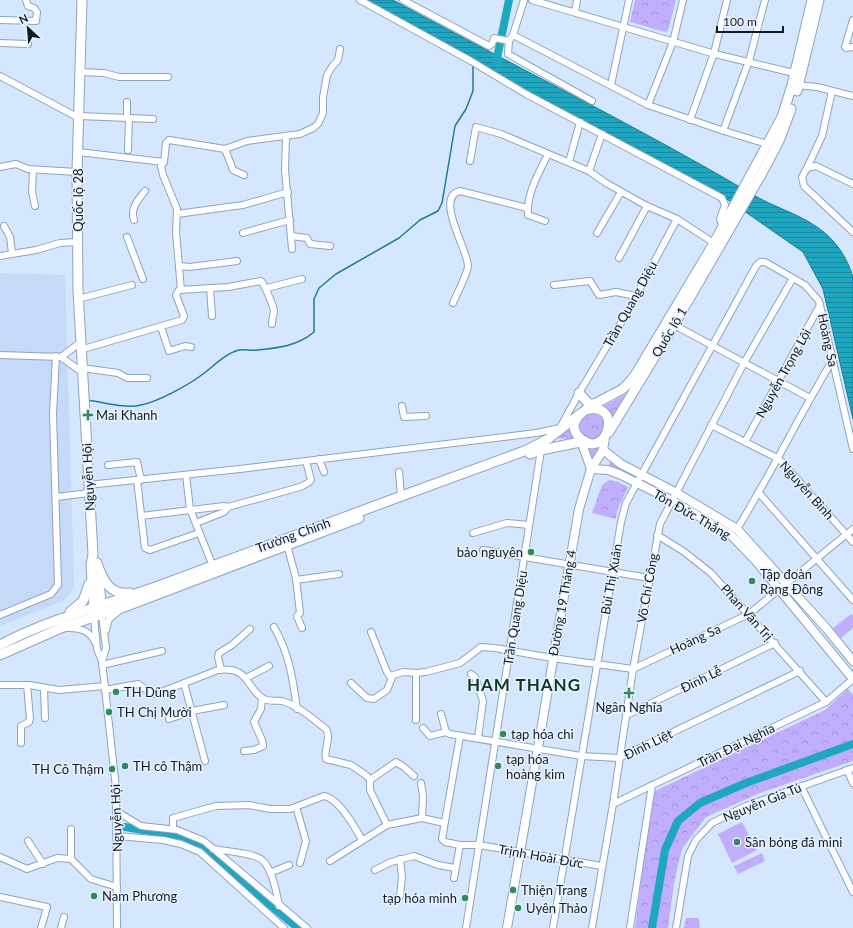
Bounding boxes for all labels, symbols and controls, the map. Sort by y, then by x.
north arrow [8,8,48,48]
scale bar [717,8,783,34]
text: N [17,11,30,26]
text: 100 m [723,14,757,29]
street label: Quốc lộ 28 [70,168,86,232]
street label: Trần Quang Diệu [600,258,660,350]
street label: Quốc lộ 1 [648,304,690,360]
street label: Hoàng Sa [815,312,841,368]
street label: Nguyễn Trọng Lội [752,326,814,420]
place label: Mai Khanh [96,407,158,423]
marker: Mai Khanh [83,410,93,420]
street label: Nguyễn Hội [78,443,98,511]
street label: Nguyễn Bình [776,457,838,523]
street label: Tôn Đức Thắng [650,485,734,543]
street label: Trường Chinh [254,514,332,556]
street label: Bùi Thị Xuân [597,542,625,616]
place label: bảo nguyên [457,544,523,560]
marker: bảo nguyên [526,547,536,557]
street label: Đường 19 Tháng 4 [545,548,579,657]
street label: Võ Chí Công [633,551,661,624]
place label: Tập đoàn Rạng Đông [760,566,823,597]
street label: Trần Quang Diệu [500,569,530,667]
marker: Tập đoàn Rạng Đông [747,576,757,586]
street label: Phan Văn Trị [718,581,776,643]
street label: Hoàng Sa [667,620,723,658]
street label: Đinh Lễ [678,662,724,696]
district label: HAM THANG [467,674,581,695]
place label: TH Dũng [124,684,176,700]
marker: TH Dũng [111,687,121,697]
marker: Ngân Nghĩa [624,688,634,698]
place label: Ngân Nghĩa [596,699,662,715]
place label: TH Chị Mười [117,704,192,720]
marker: TH Chị Mười [104,707,114,717]
street label: Trần Đại Nghĩa [695,719,777,771]
street label: Đinh Liệt [621,725,675,763]
place label: tạp hóa chi [511,726,574,742]
marker: tạp hóa chi [498,729,508,739]
place label: tạp hóa hoàng kim [506,751,565,782]
place label: TH cô Thậm [133,758,202,774]
place label: TH Cô Thậm [32,761,104,777]
marker: TH cô Thậm [120,761,130,771]
marker: tạp hóa hoàng kim [493,761,503,771]
marker: TH Cô Thậm [107,764,117,774]
street label: Nguyễn Gia Tú [720,779,804,825]
street label: Nguyễn Hội [107,784,125,852]
place label: Sân bóng đá mini [745,834,842,850]
marker: Sân bóng đá mini [732,837,742,847]
street label: Trịnh Hoài Đức [497,841,585,871]
place label: Thiện Trang [521,882,588,898]
marker: Thiện Trang [508,885,518,895]
place label: Nam Phương [102,888,178,904]
place label: tạp hóa minh [383,890,457,906]
marker: Nam Phương [89,891,99,901]
marker: tạp hóa minh [460,893,470,903]
place label: Uyên Thảo [526,900,588,916]
marker: Uyên Thảo [513,903,523,913]

